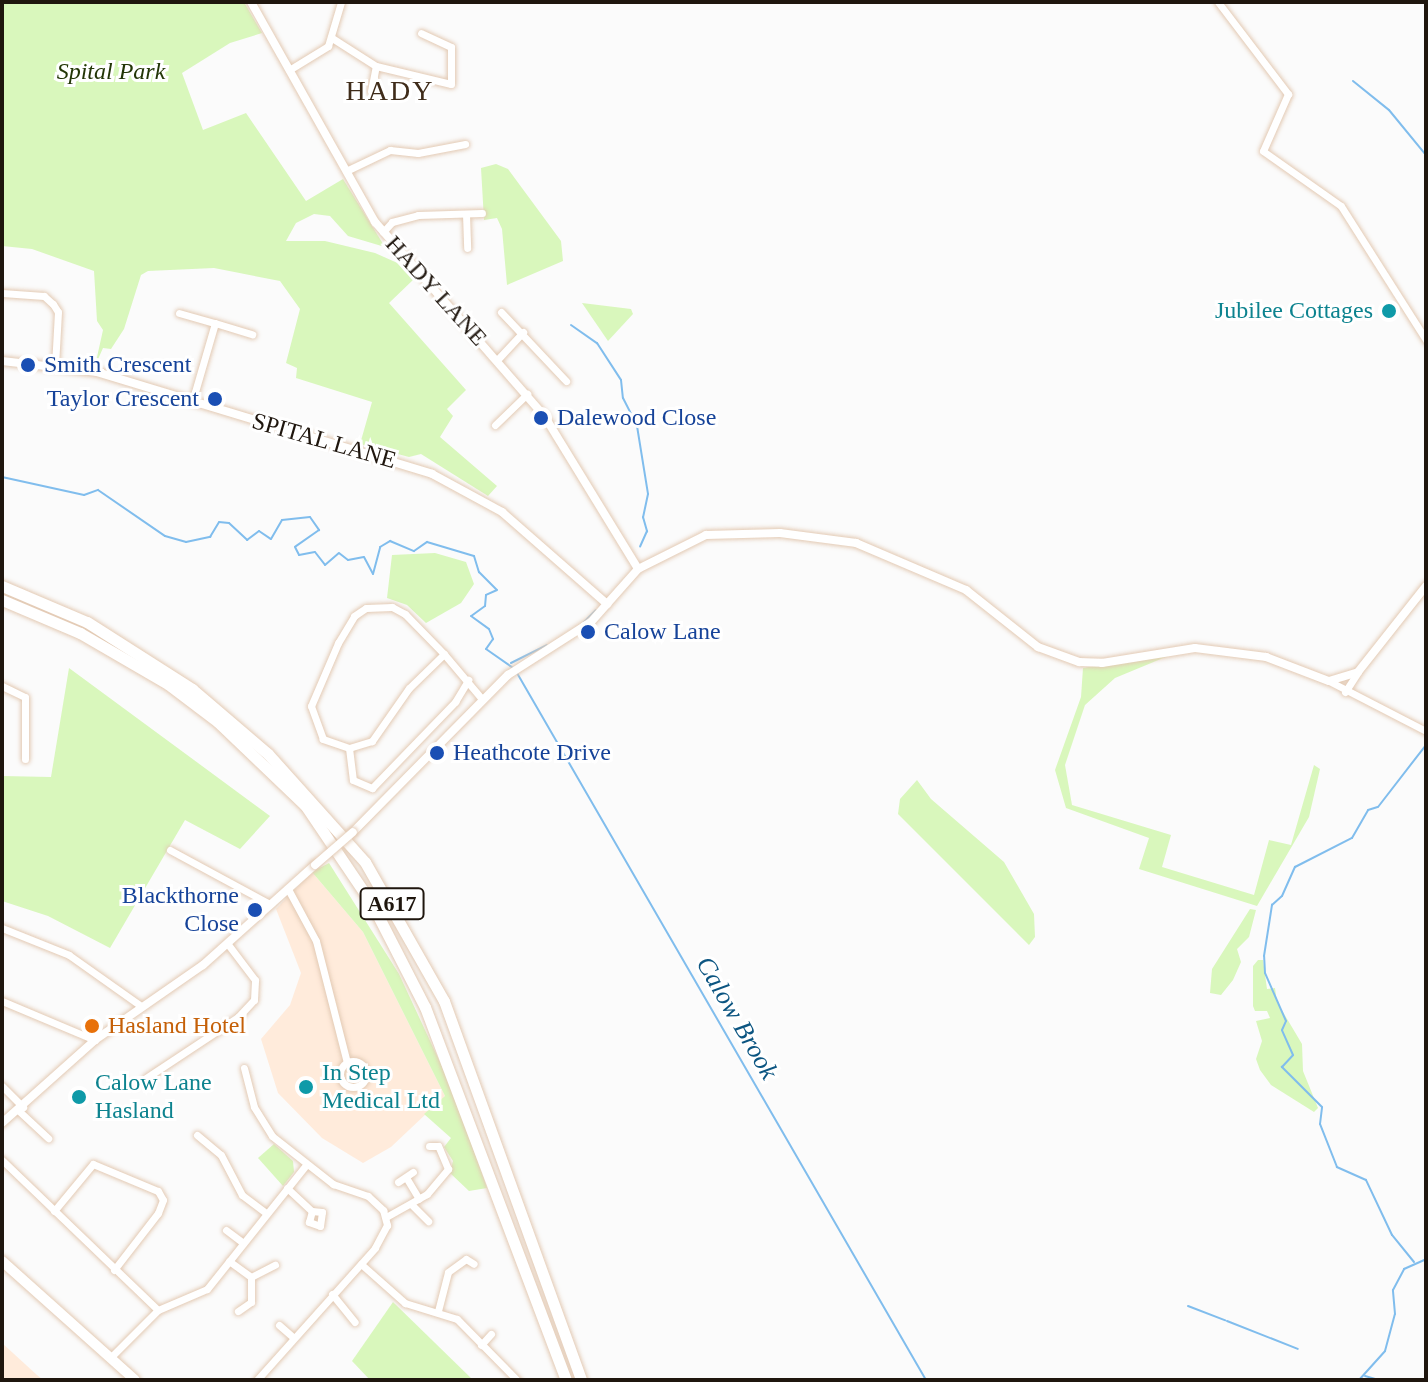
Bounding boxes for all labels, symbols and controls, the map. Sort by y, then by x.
park label: Spital Park [57,58,165,86]
district label: HADY [346,74,434,108]
street label: HADY LANE [379,230,493,352]
place label: Jubilee Cottages [1215,297,1373,325]
marker: Jubilee Cottages [1380,302,1398,320]
place label: Smith Crescent [44,351,191,379]
marker: Smith Crescent [19,356,37,374]
place label: Taylor Crescent [47,385,199,413]
marker: Taylor Crescent [206,390,224,408]
place label: Dalewood Close [557,404,716,432]
street label: SPITAL LANE [248,407,400,475]
marker: Dalewood Close [532,409,550,427]
place label: Calow Lane [604,618,721,646]
marker: Calow Lane [579,623,597,641]
place label: Heathcote Drive [453,739,611,767]
marker: Heathcote Drive [428,744,446,762]
place label: Blackthorne Close [122,882,239,938]
road number: A617 [358,886,426,922]
marker: Blackthorne Close [246,901,264,919]
water label: Calow Brook [689,951,785,1085]
place label: Hasland Hotel [108,1012,246,1040]
marker: Hasland Hotel [83,1017,101,1035]
place label: In Step Medical Ltd [322,1059,440,1115]
place label: Calow Lane Hasland [95,1069,212,1125]
marker: In Step Medical Ltd [297,1078,315,1096]
marker: Calow Lane Hasland [70,1088,88,1106]

